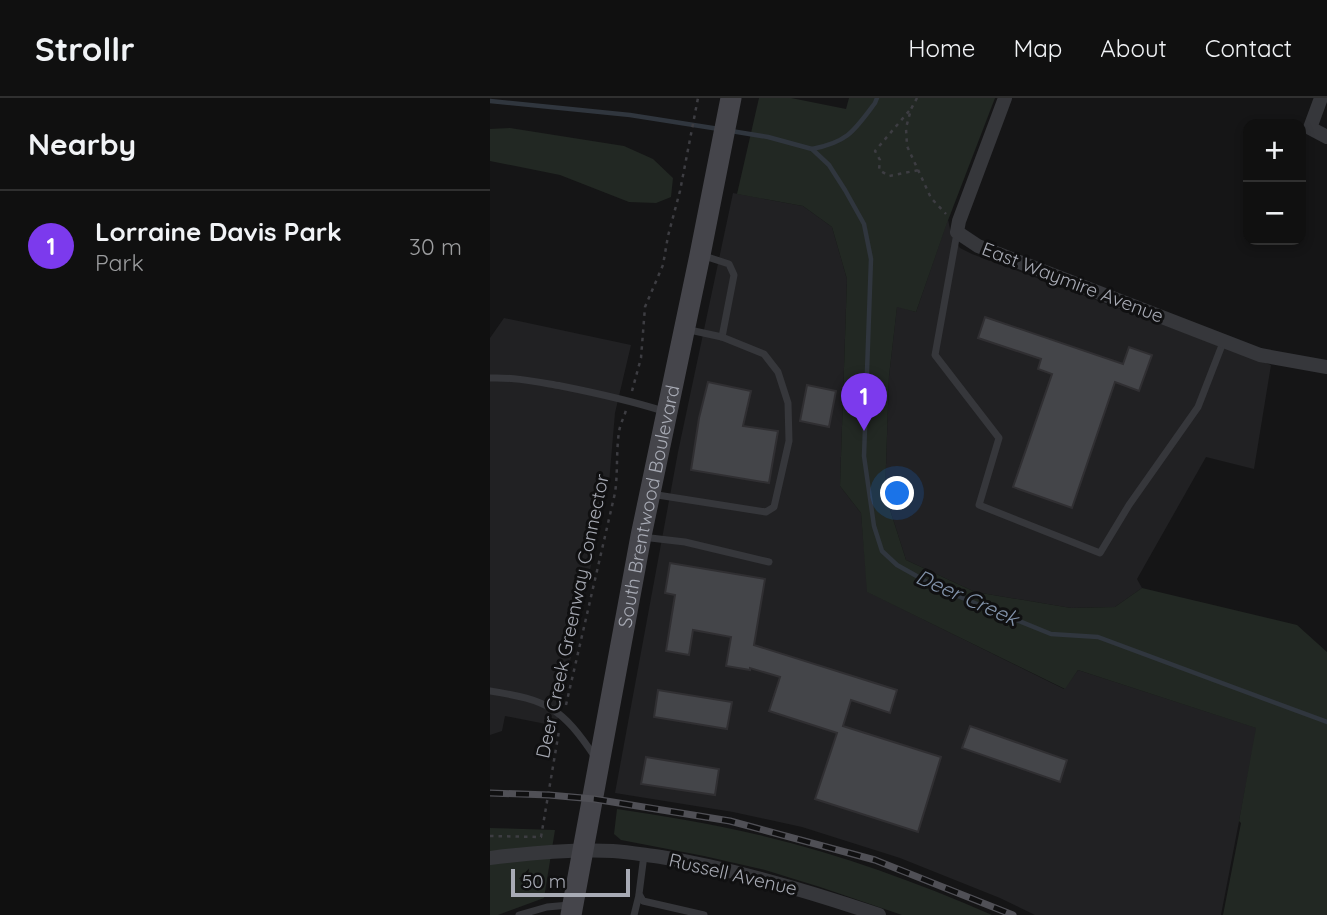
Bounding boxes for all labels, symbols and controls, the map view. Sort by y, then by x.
text: Strollr [35,28,135,69]
text: Home [908,33,975,63]
text: Map [1013,33,1062,63]
text: About [1100,33,1167,63]
text: Contact [1205,33,1292,63]
map controls [1243,119,1306,245]
button: + [1243,119,1306,182]
text: Nearby [28,125,136,163]
button: − [1243,182,1306,245]
text: Lorraine Davis Park [95,215,342,248]
text: 1 [47,232,55,261]
text: 30 m [409,232,462,261]
street label: East Waymire Avenue [979,236,1167,328]
text: Park [95,248,144,277]
pin: 1 [841,373,887,431]
street label: South Brentwood Boulevard [612,383,684,630]
street label: Deer Creek Greenway Connector [530,471,614,760]
your location [880,476,914,510]
water label: Deer Creek [912,563,1024,632]
street label: Russell Avenue [667,848,799,900]
scale bar [511,866,630,898]
text: 50 m [522,869,566,893]

